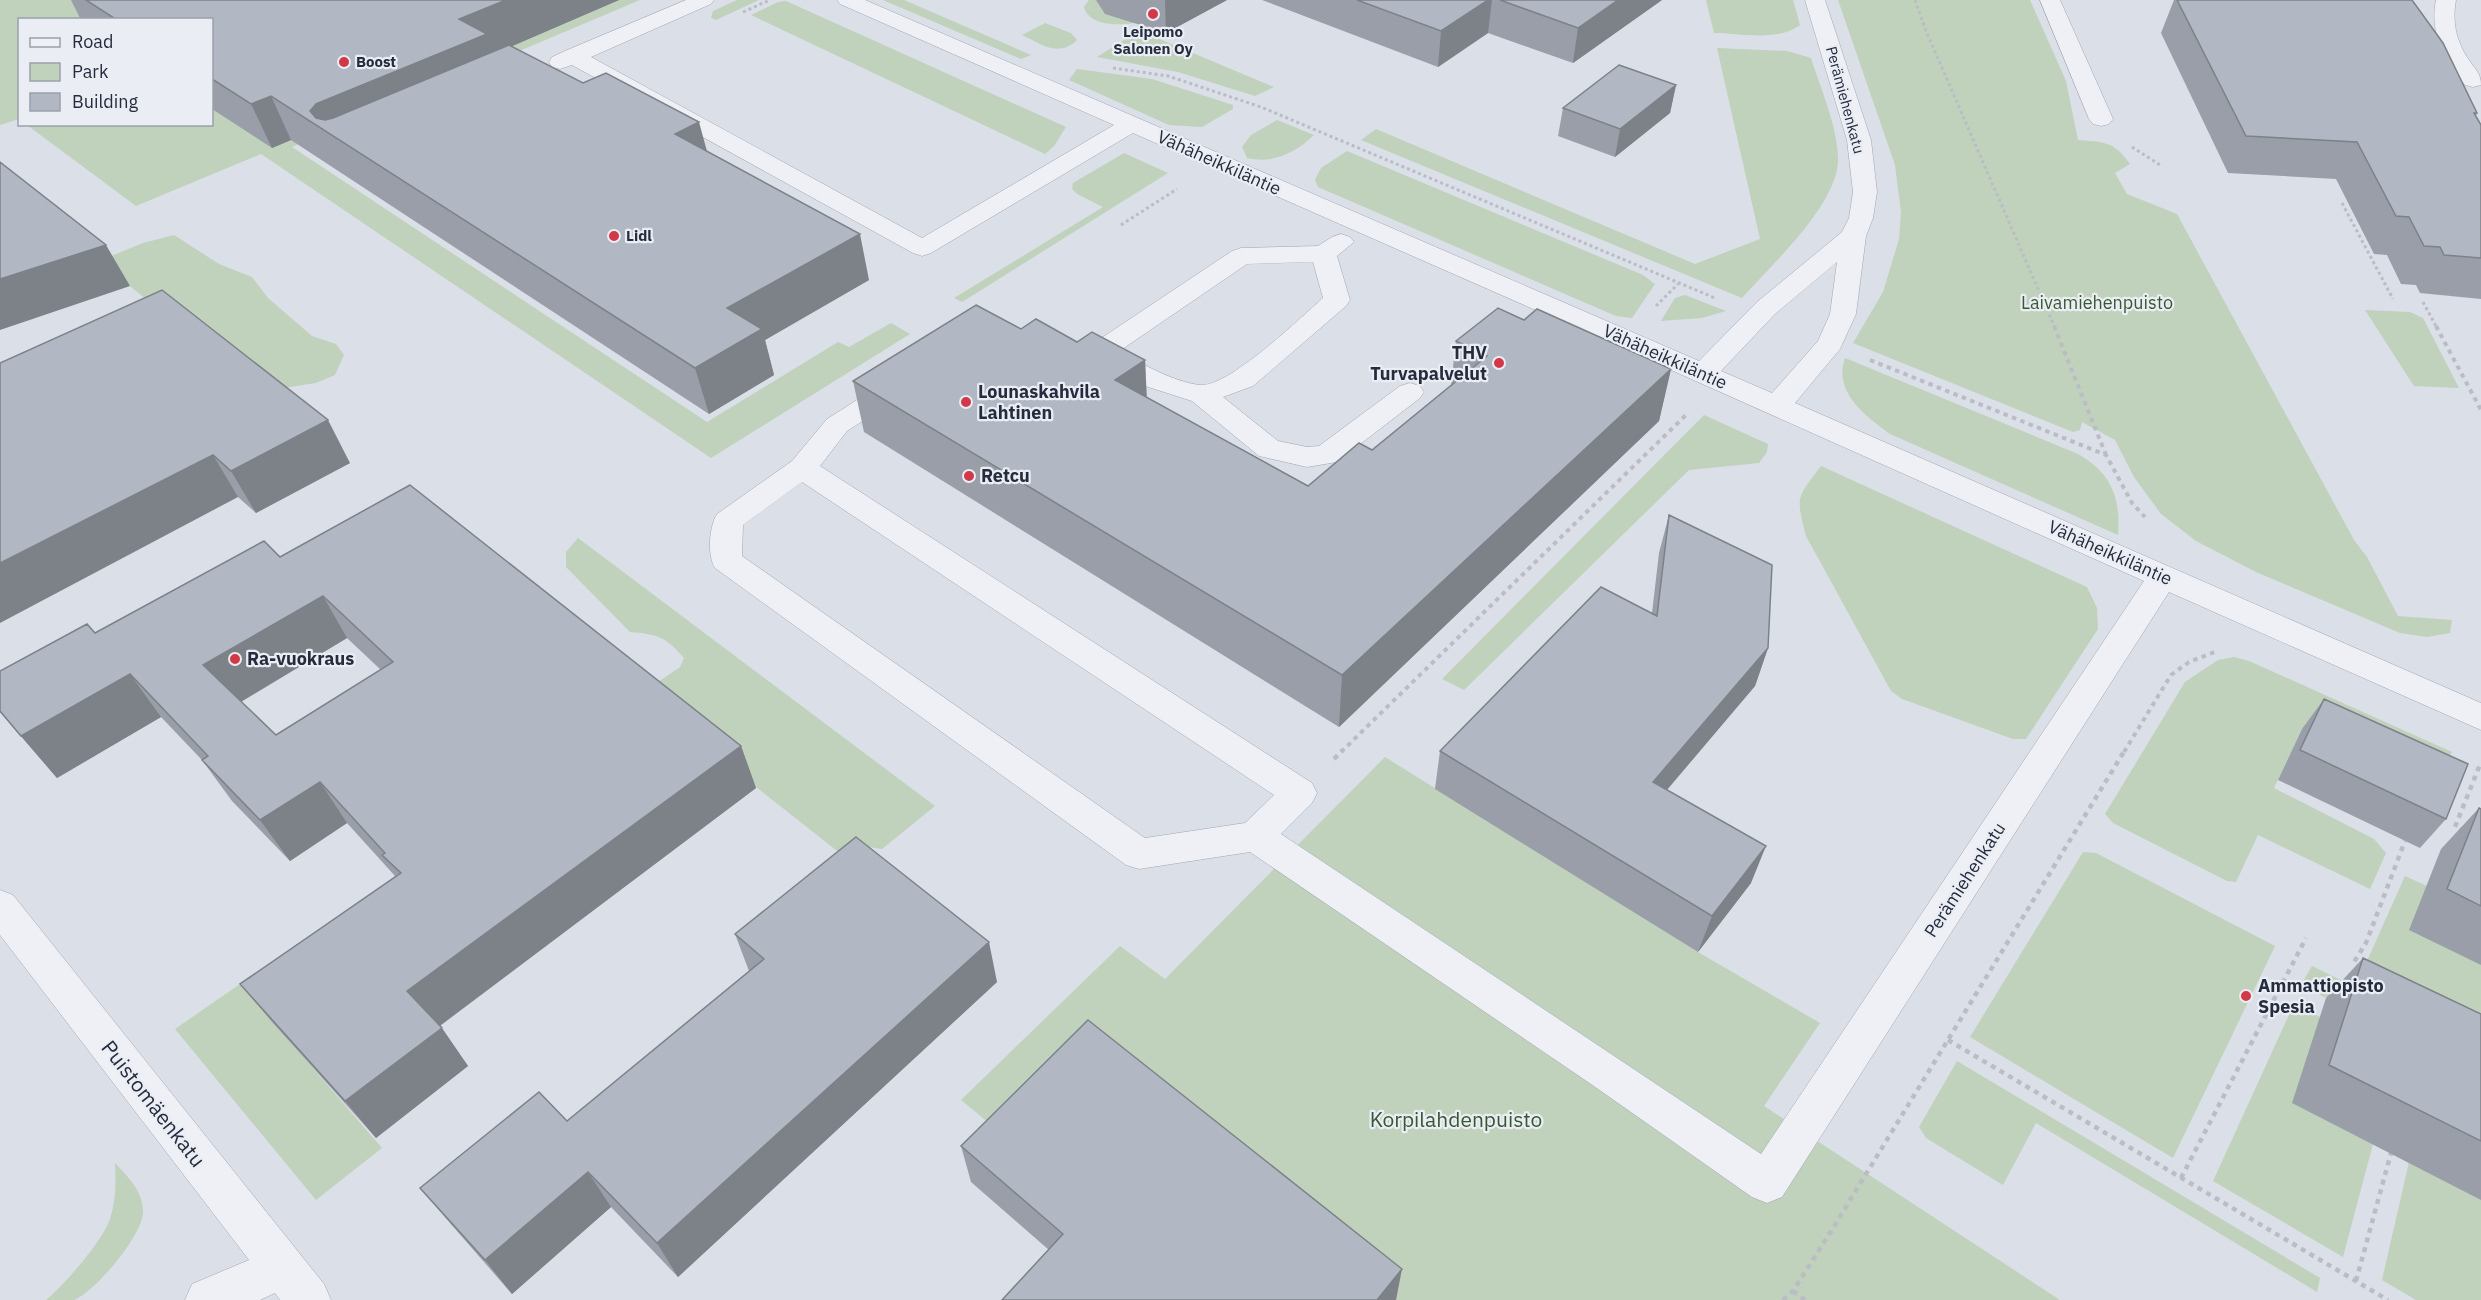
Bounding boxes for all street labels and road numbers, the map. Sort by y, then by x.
street label: Perämiehenkatu [1822,44,1869,156]
street label: Vähäheikkiläntie [1154,125,1285,200]
street label: Vähäheikkiläntie [1600,319,1731,394]
street label: Vähäheikkiläntie [2045,515,2176,590]
street label: Perämiehenkatu [1919,818,2010,942]
street label: Puistomäenkatu [95,1034,212,1172]

